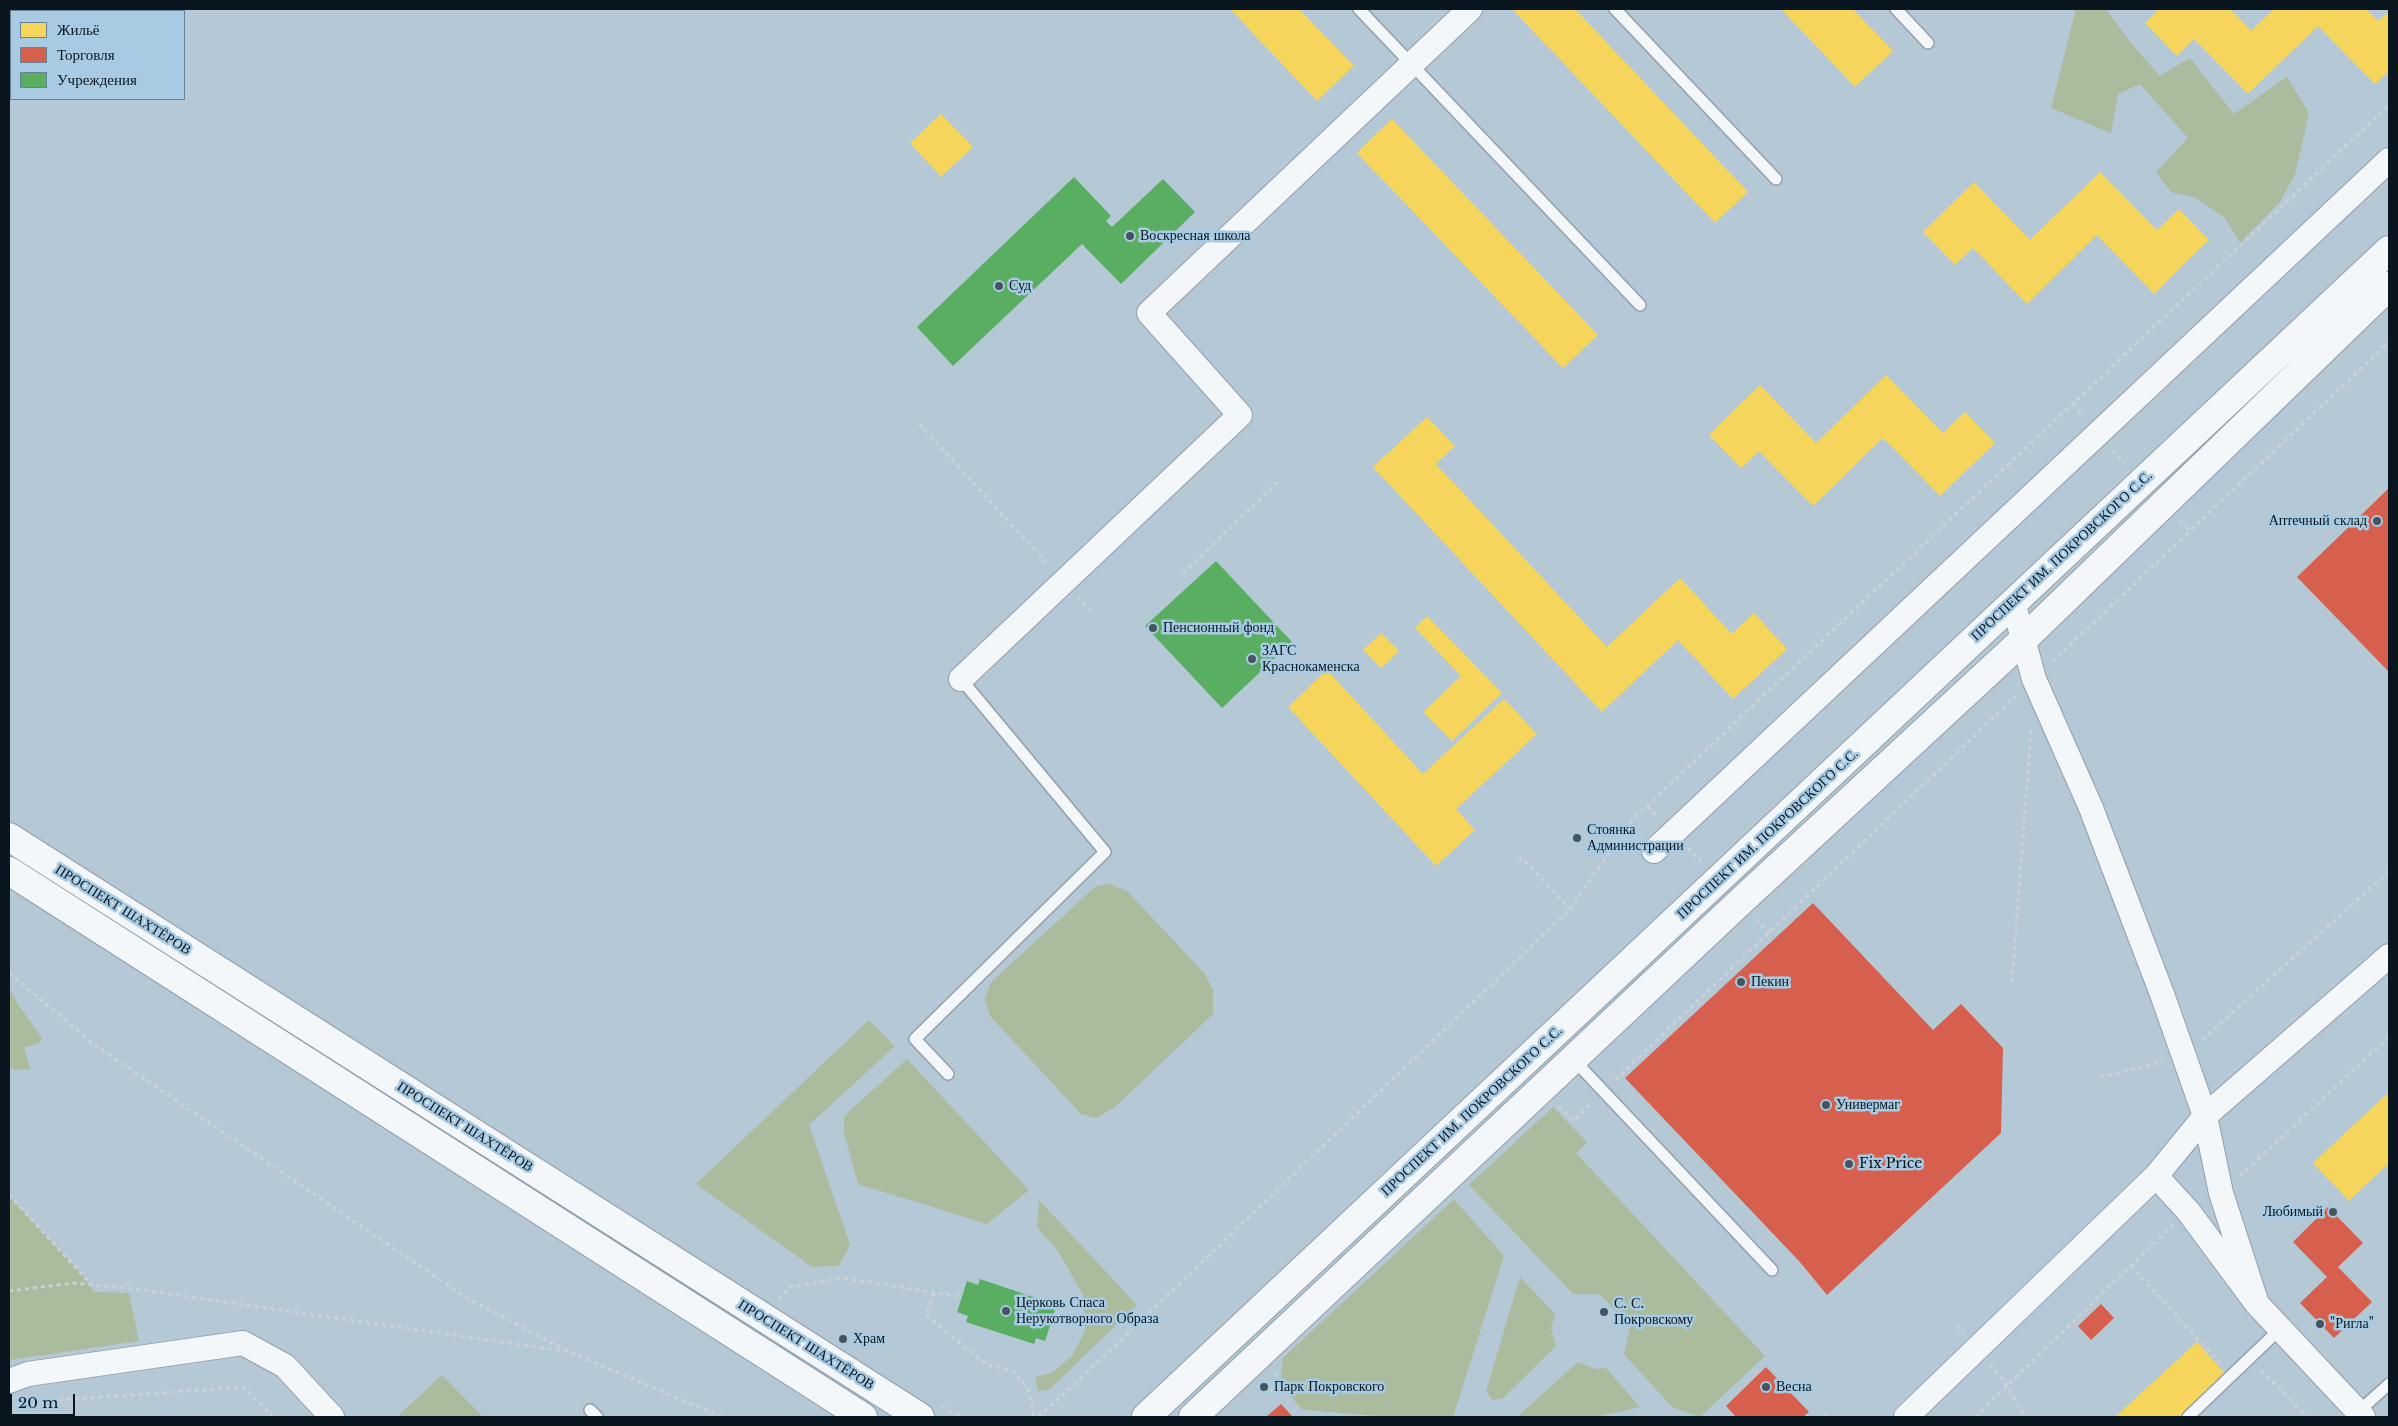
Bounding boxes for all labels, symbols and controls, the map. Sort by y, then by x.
legend [10,10,185,100]
text: Жильё [57,20,99,39]
text: Торговля [57,45,115,64]
text: Учреждения [57,70,137,89]
place label: Воскресная школа [1140,228,1251,244]
marker: Воскресная школа [1124,230,1136,242]
place label: Суд [1009,278,1031,294]
marker: Суд [993,280,1005,292]
street label: ПРОСПЕКТ ИМ. ПОКРОВСКОГО С.С. [1968,467,2156,645]
place label: Аптечный склад [2269,513,2367,529]
marker: Аптечный склад [2371,515,2383,527]
place label: Пенсионный фонд [1163,620,1274,636]
marker: Пенсионный фонд [1147,622,1159,634]
place label: ЗАГС Краснокаменска [1262,643,1360,676]
marker: ЗАГС Краснокаменска [1246,653,1258,665]
street label: ПРОСПЕКТ ИМ. ПОКРОВСКОГО С.С. [1674,745,1862,923]
place label: Стоянка Администрации [1587,822,1684,854]
marker: Стоянка Администрации [1571,832,1583,844]
street label: ПРОСПЕКТ ШАХТЁРОВ [52,861,194,959]
place label: Пекин [1751,974,1789,990]
marker: Пекин [1735,976,1747,988]
street label: ПРОСПЕКТ ИМ. ПОКРОВСКОГО С.С. [1378,1022,1566,1200]
street label: ПРОСПЕКТ ШАХТЁРОВ [394,1078,536,1176]
place label: Универмаг [1836,1097,1900,1113]
marker: Универмаг [1820,1099,1832,1111]
place label: Fix Price [1859,1156,1922,1172]
marker: Fix Price [1843,1158,1855,1170]
place label: Любимый [2263,1204,2323,1220]
marker: Любимый [2327,1206,2339,1218]
place label: Церковь Спаса Нерукотворного Образа [1016,1295,1159,1328]
street label: ПРОСПЕКТ ШАХТЁРОВ [735,1296,877,1394]
place label: С. С. Покровскому [1614,1296,1693,1328]
marker: Церковь Спаса Нерукотворного Образа [1000,1305,1012,1317]
marker: С. С. Покровскому [1598,1306,1610,1318]
place label: "Ригла" [2330,1316,2374,1332]
marker: "Ригла" [2314,1318,2326,1330]
place label: Храм [853,1331,885,1347]
marker: Храм [837,1333,849,1345]
place label: Парк Покровского [1274,1379,1384,1395]
place label: Весна [1776,1379,1812,1395]
marker: Парк Покровского [1258,1381,1270,1393]
marker: Весна [1760,1381,1772,1393]
scale bar [12,1384,78,1416]
text: 20 m [18,1393,58,1412]

